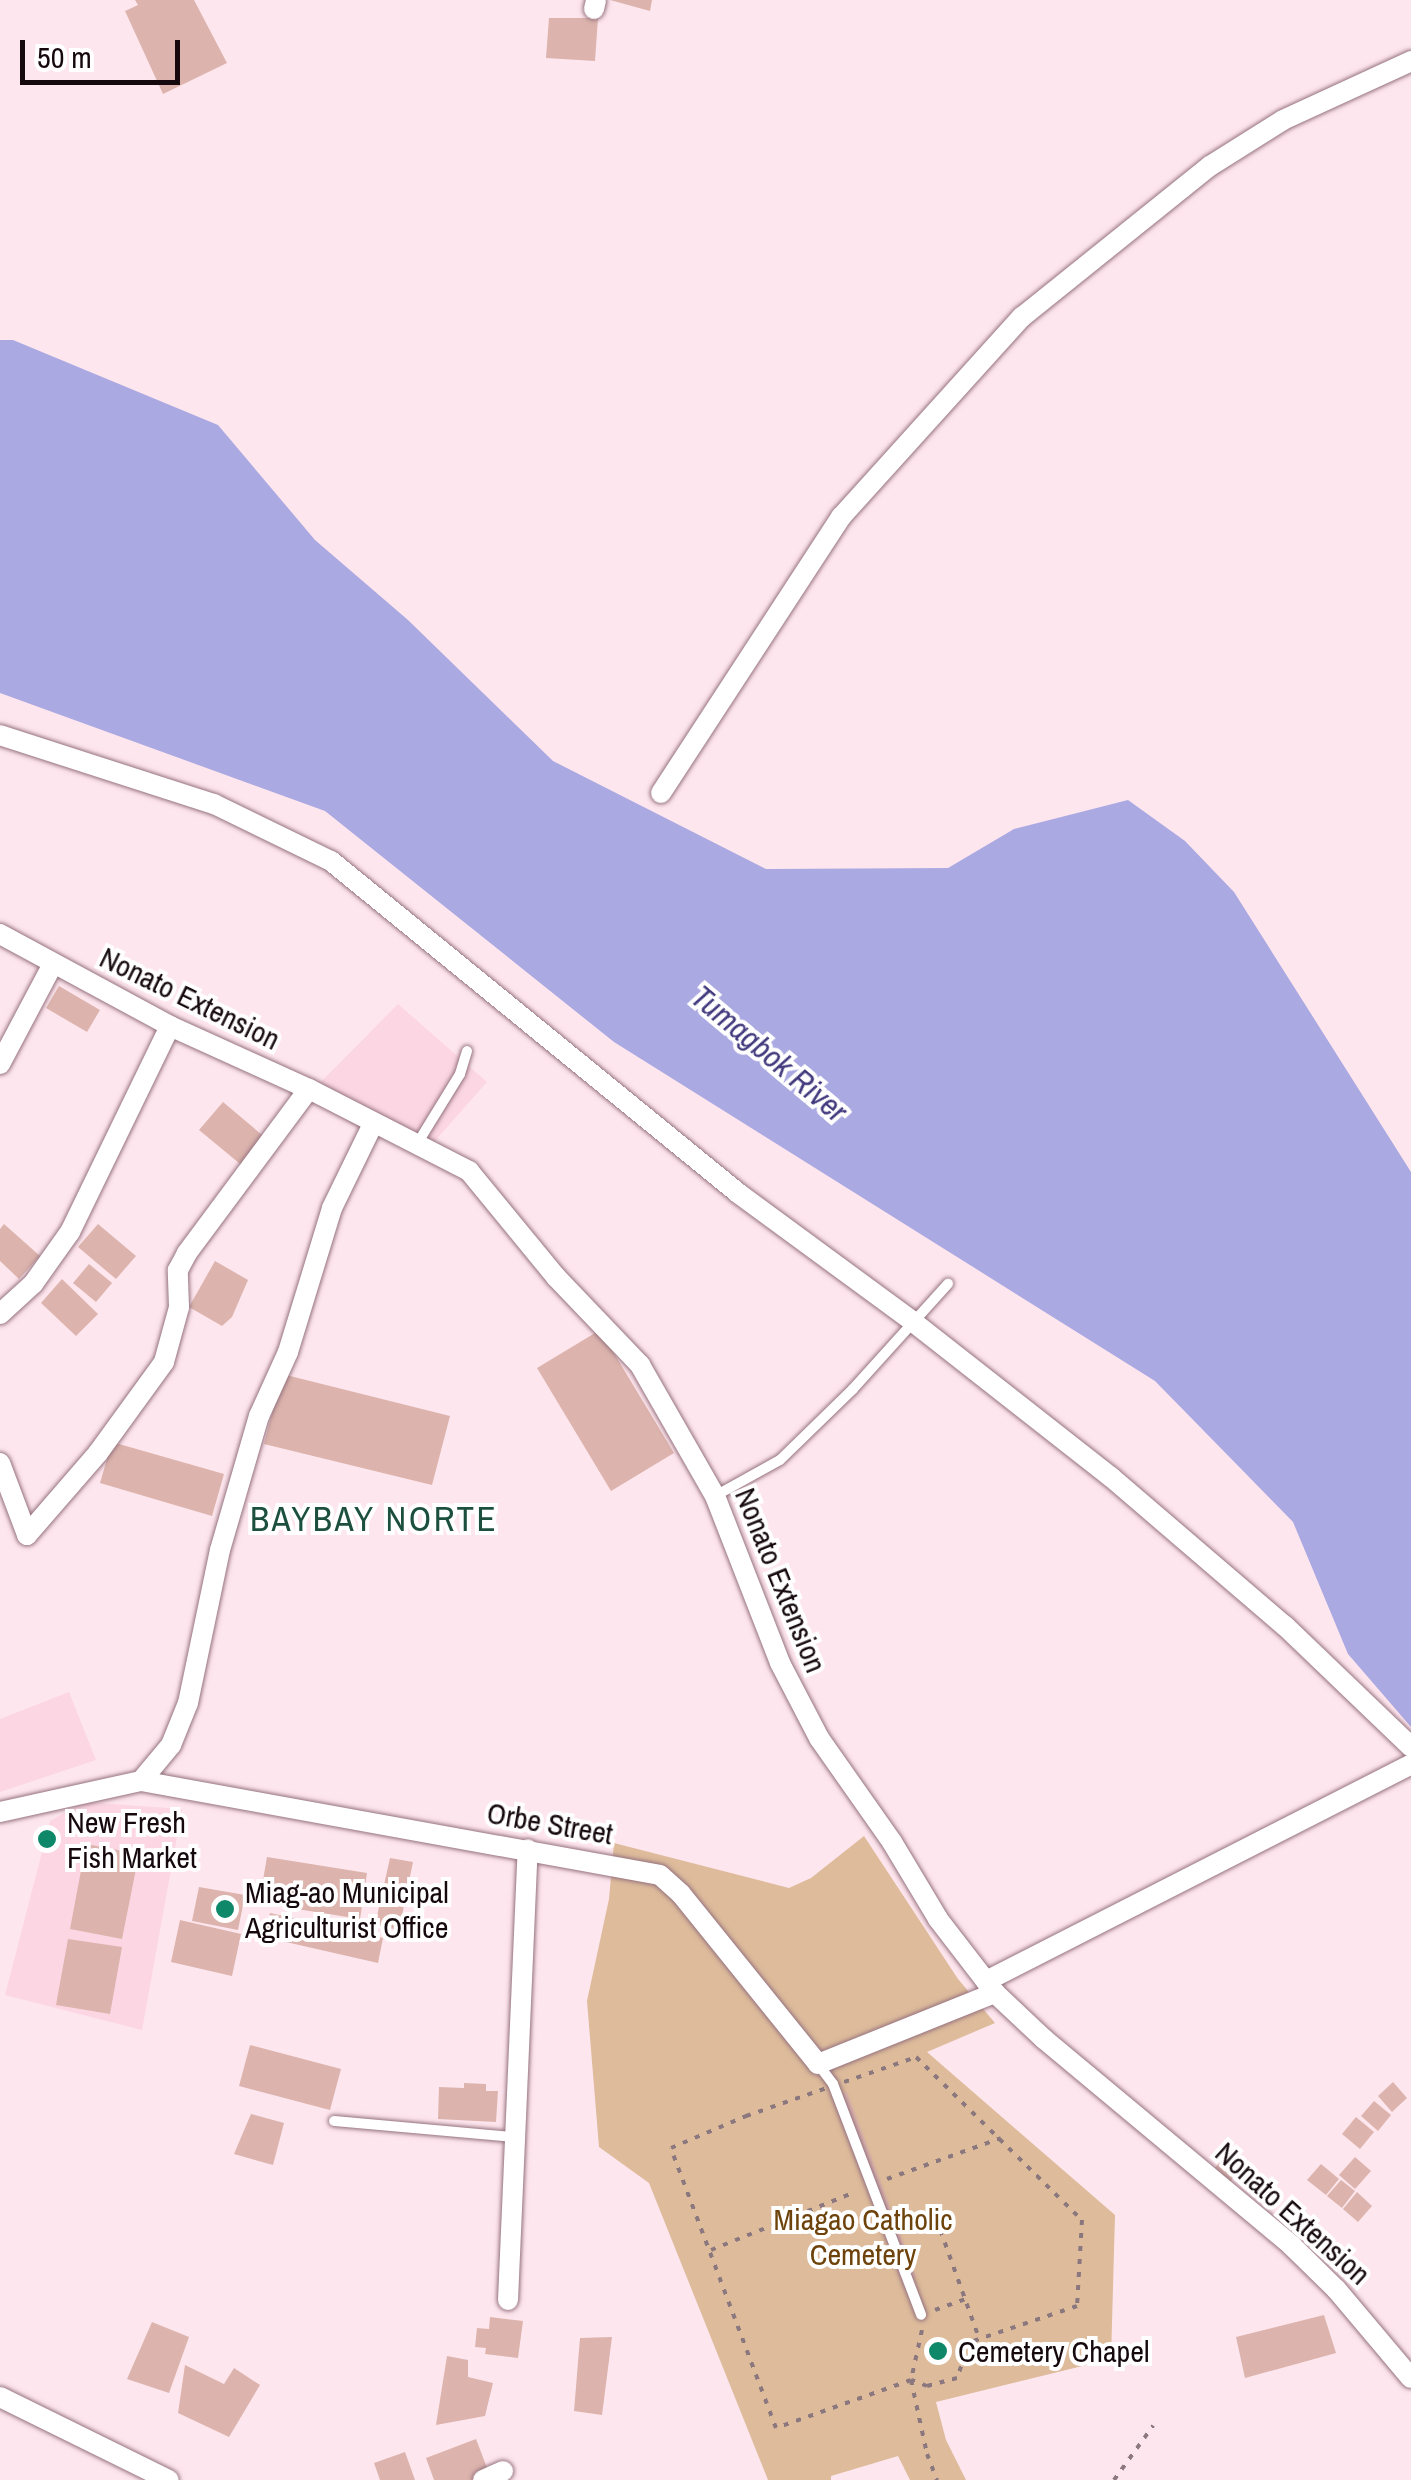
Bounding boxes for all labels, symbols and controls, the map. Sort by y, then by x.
scale bar [25,20,185,82]
text: 50 m [37,37,92,77]
street label: Nonato Extension [94,939,286,1057]
water label: Tumagbok River [683,978,855,1130]
street label: Nonato Extension [728,1483,834,1677]
district label: BAYBAY NORTE [250,1498,498,1540]
street label: Orbe Street [484,1794,616,1852]
place label: New Fresh Fish Market [67,1804,197,1874]
marker: New Fresh Fish Market [36,1828,58,1850]
place label: Miag-ao Municipal Agriculturist Office [245,1874,449,1944]
marker: Miag-ao Municipal Agriculturist Office [214,1898,236,1920]
street label: Nonato Extension [1208,2134,1378,2292]
park label: Miagao Catholic Cemetery [773,2201,953,2272]
place label: Cemetery Chapel [958,2333,1149,2369]
marker: Cemetery Chapel [927,2340,949,2362]

